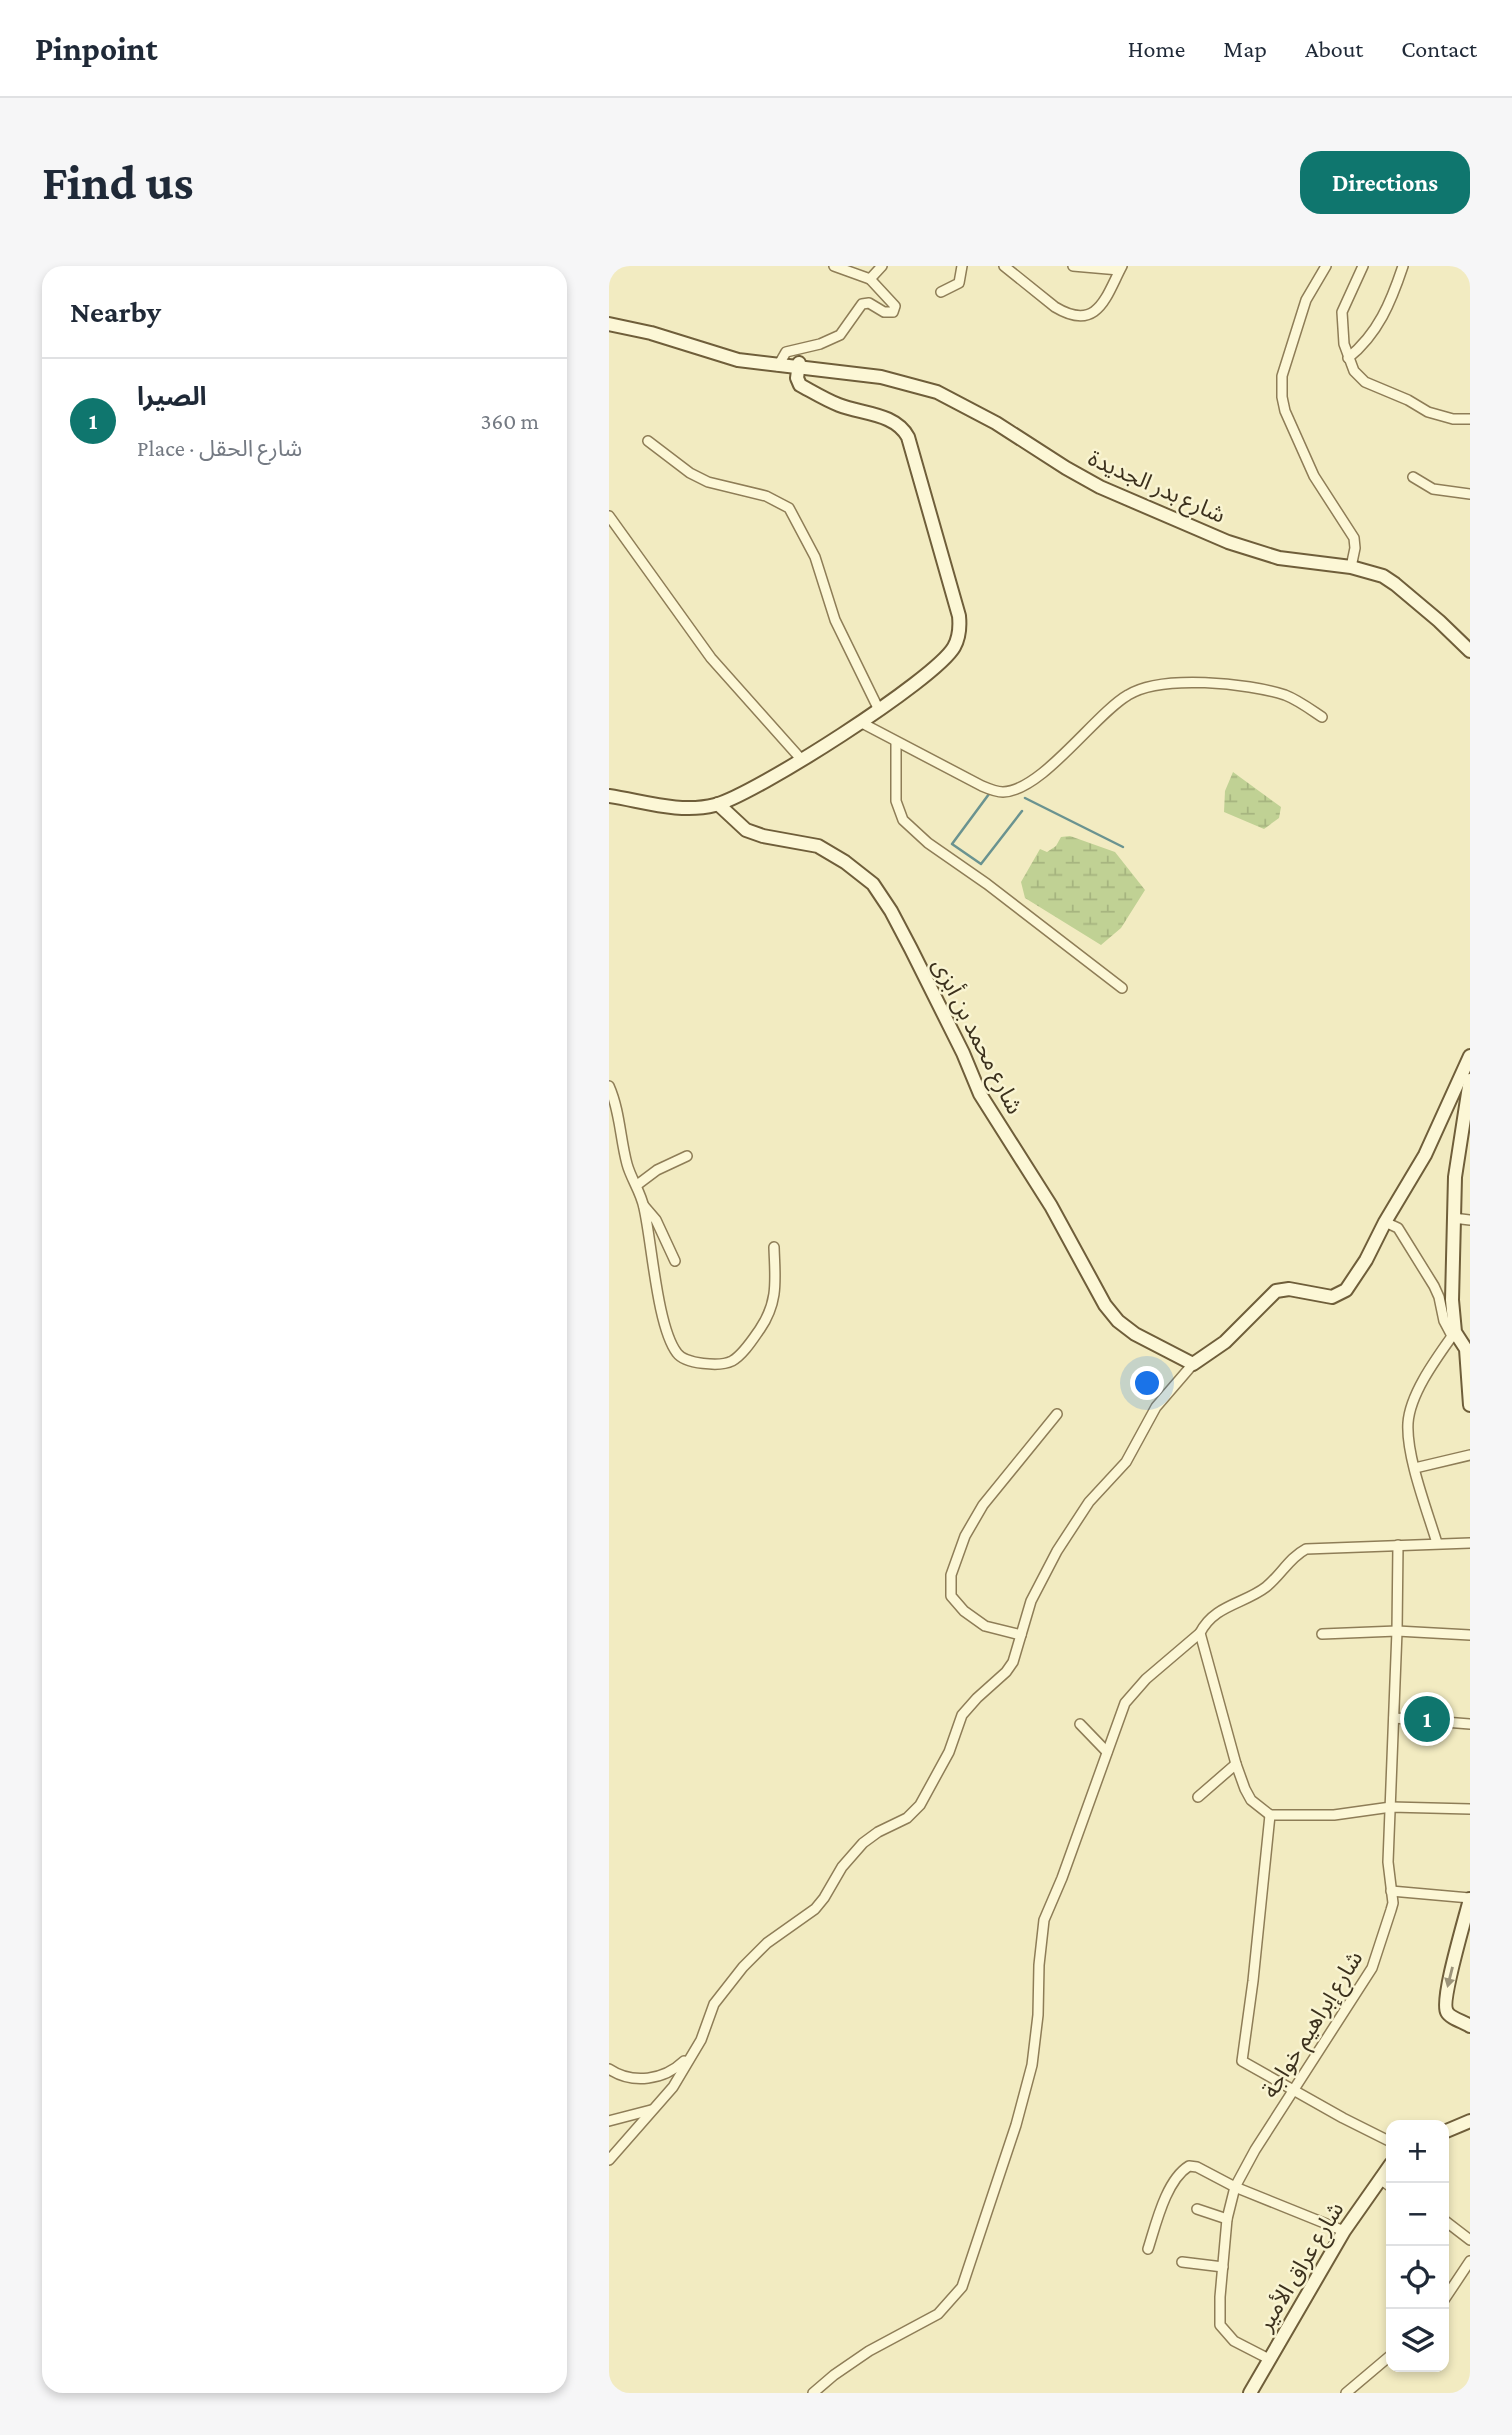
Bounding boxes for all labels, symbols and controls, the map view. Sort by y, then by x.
text: Pinpoint [35,30,158,67]
text: Home [1128,35,1185,62]
text: Map [1223,35,1267,62]
text: About [1305,35,1363,62]
text: Contact [1401,35,1477,62]
button: Directions [1300,151,1470,214]
text: Find us [42,155,194,210]
text: Nearby [70,295,161,328]
text: الصيرا [137,382,207,411]
text: 1 [89,408,97,434]
text: 360 m [481,408,539,434]
text: Place · شارع الحقل [137,435,302,461]
street label: شارع بدر الجديدة [1083,444,1229,531]
street label: شارع محمد بن أبزى [924,953,1029,1120]
your location [1130,1366,1164,1400]
pin: 1 [1404,1693,1450,1745]
street label: شارع إبراهيم خواجة [1256,1946,1371,2104]
one-way arrow [1444,1966,1455,1988]
map controls [1386,2120,1449,2372]
button: + [1386,2120,1449,2183]
button: − [1386,2183,1449,2246]
street label: شارع عراق الأمير [1251,2197,1352,2338]
button: locate [1386,2246,1449,2309]
button: layers [1386,2309,1449,2372]

